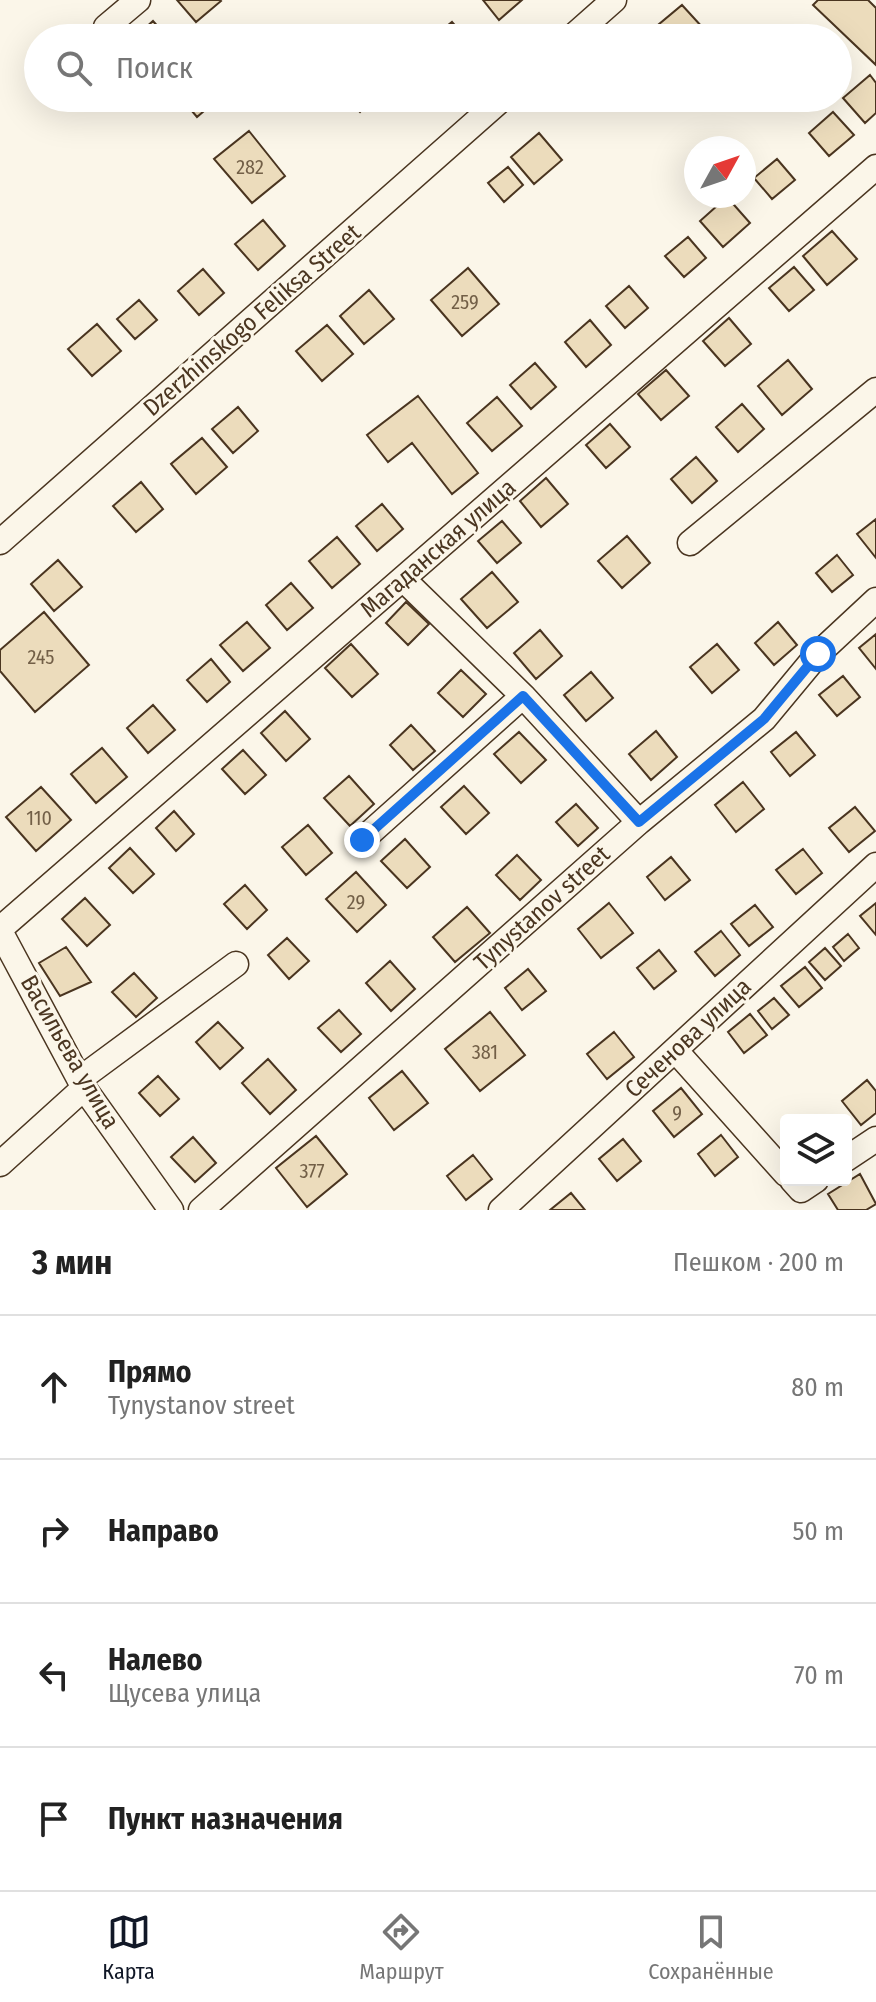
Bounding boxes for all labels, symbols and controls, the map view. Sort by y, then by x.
search box [24,24,852,112]
icon: search [52,46,96,90]
text: Поиск [116,50,193,86]
north arrow [684,136,756,208]
house number: 282 [236,155,264,179]
street label: Dzerzhinskogo Feliksa Street [138,218,366,422]
house number: 259 [451,290,479,314]
street label: Магаданская улица [355,473,521,623]
route start [800,636,836,672]
house number: 245 [27,645,55,669]
house number: 110 [26,806,52,830]
route end [344,822,380,858]
street label: Tynystanov street [469,840,616,976]
house number: 29 [347,890,365,914]
street label: Васильева улица [15,970,125,1134]
street label: Сеченова улица [619,972,757,1104]
house number: 381 [472,1040,498,1064]
house number: 9 [672,1101,682,1125]
map controls [780,1114,852,1186]
button: layers [780,1114,852,1186]
house number: 377 [299,1159,325,1183]
text: 3 мин [32,1242,112,1283]
text: Пешком · 200 m [673,1247,844,1278]
text: Прямо [108,1354,192,1390]
icon: ahead [32,1365,76,1409]
text: 80 m [791,1372,844,1403]
text: Tynystanov street [108,1390,295,1421]
icon: right [32,1509,76,1553]
text: Направо [108,1513,219,1549]
text: 50 m [792,1516,844,1547]
text: Налево [108,1642,203,1678]
icon: left [32,1653,76,1697]
text: 70 m [794,1660,844,1691]
text: Щусева улица [108,1678,261,1709]
icon: arrive [32,1797,76,1841]
text: Пункт назначения [108,1801,343,1837]
tab: Карта [102,1910,155,1985]
tab: Маршрут [359,1910,444,1985]
tab: Сохранённые [648,1910,774,1985]

